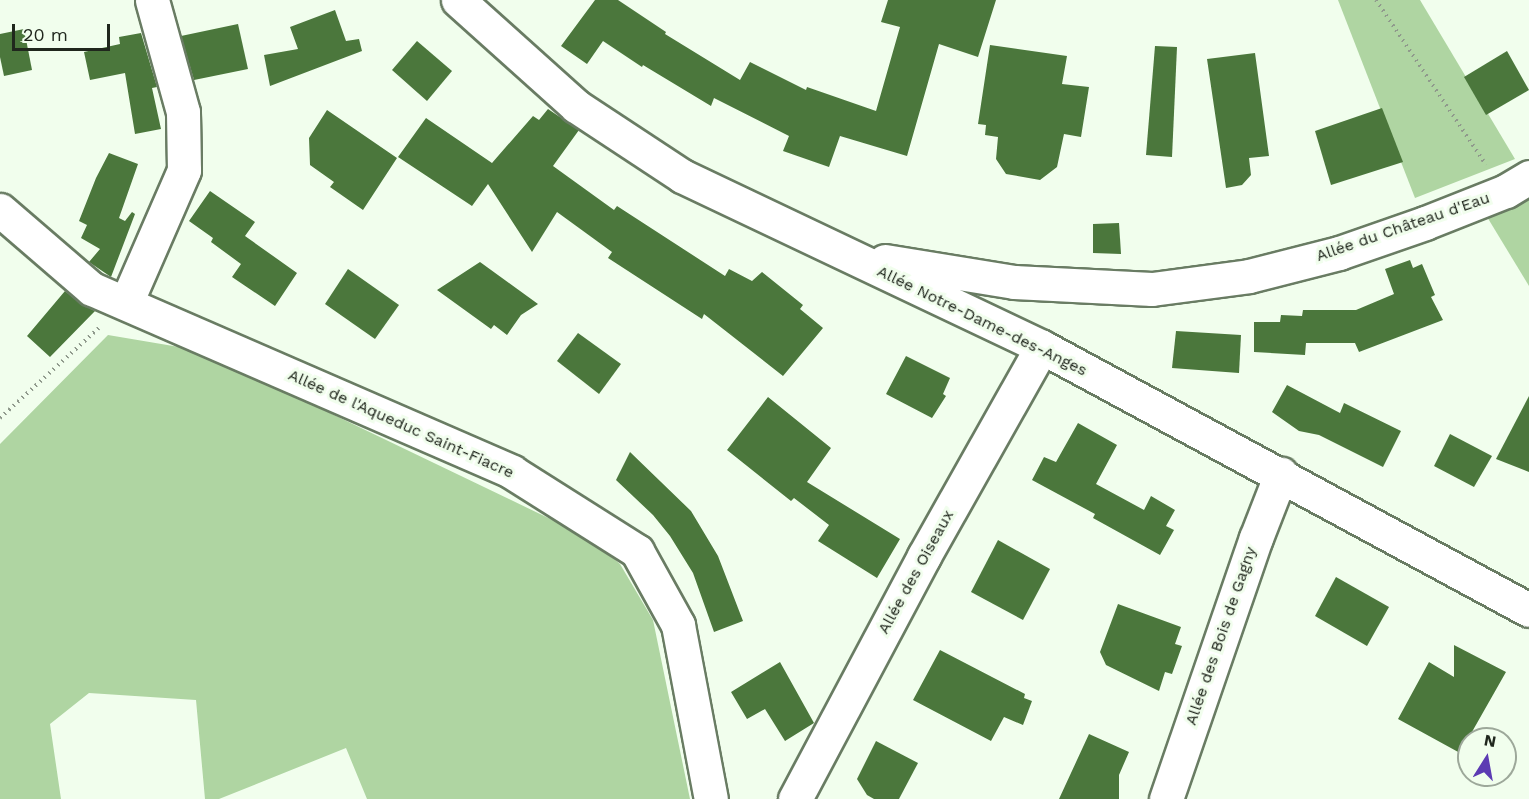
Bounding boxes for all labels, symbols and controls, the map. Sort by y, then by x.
scale bar [15,12,112,50]
text: 20 m [23,24,68,45]
street label: Allée du Château d'Eau [1314,188,1492,266]
street label: Allée Notre-Dame-des-Anges [874,262,1090,380]
street label: Allée de l'Aqueduc Saint-Fiacre [285,365,517,483]
street label: Allée des Oiseaux [874,507,958,637]
street label: Allée des Bois de Gagny [1181,544,1261,728]
north arrow [1457,727,1517,787]
text: N [1483,730,1498,751]

